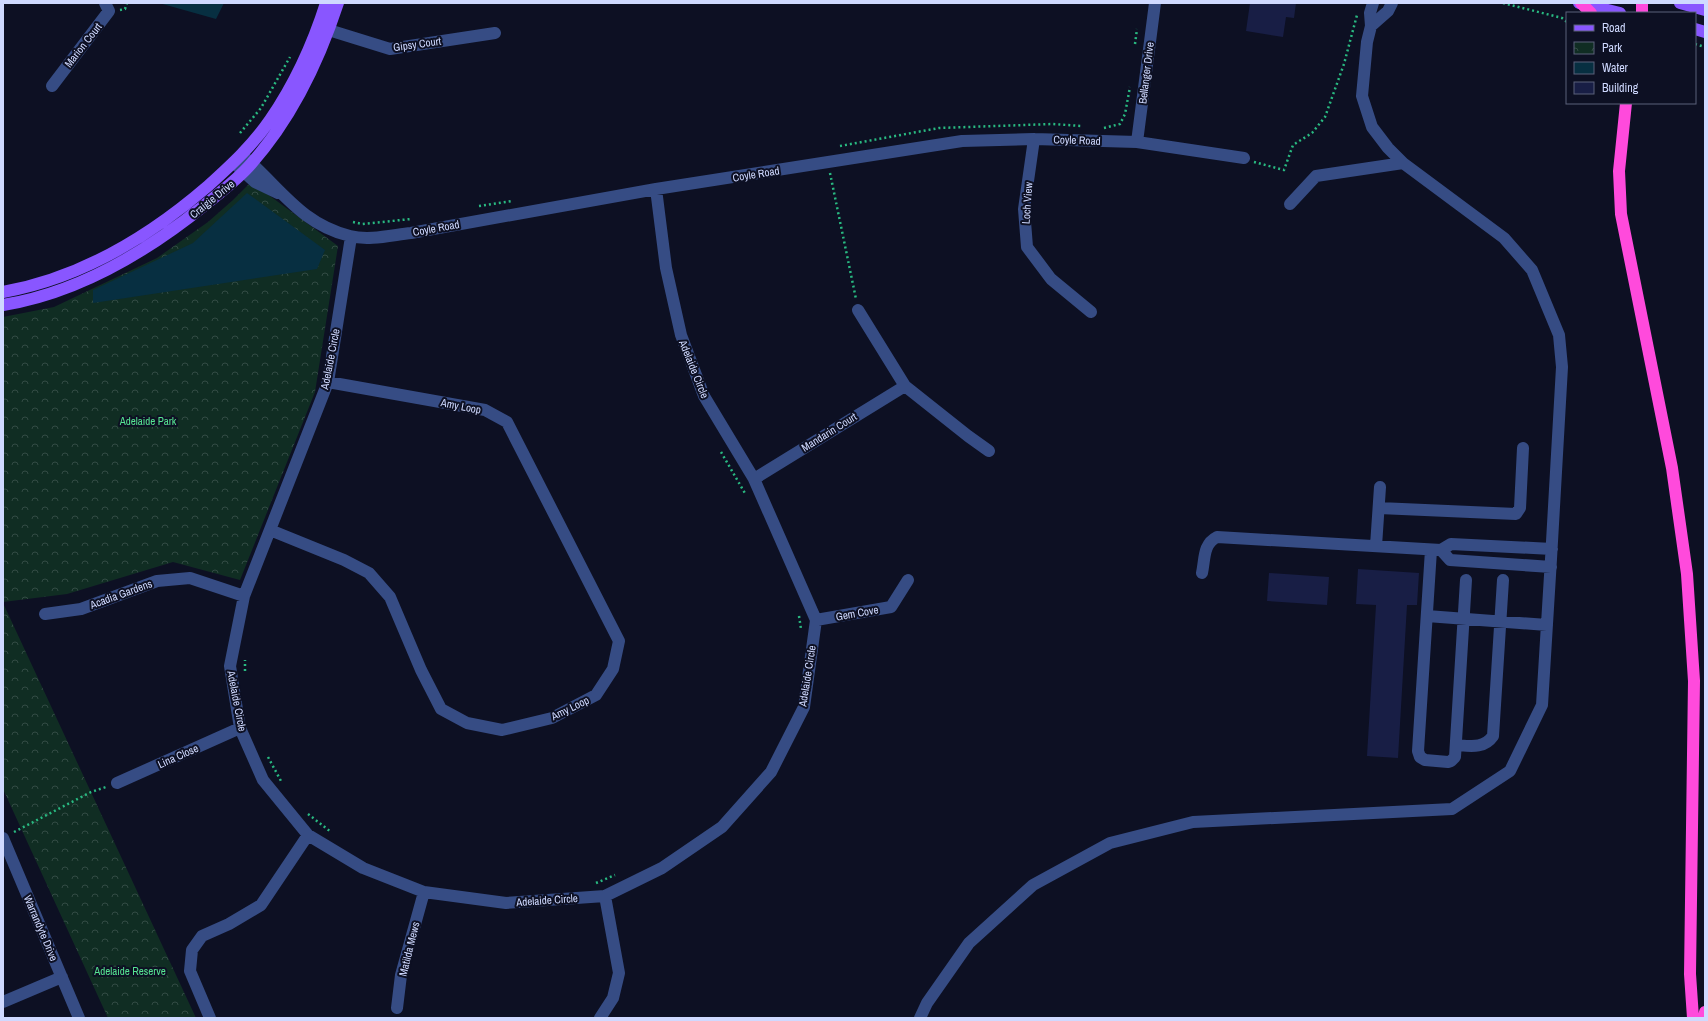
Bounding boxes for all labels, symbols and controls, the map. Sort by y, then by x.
legend [1566,12,1696,104]
street label: Marion Court [61,20,105,70]
text: Road [1602,20,1626,36]
street label: Gipsy Court [392,34,442,54]
text: Park [1602,40,1622,56]
street label: Bellanger Drive [1135,41,1157,105]
text: Water [1602,60,1629,76]
text: Building [1602,80,1639,96]
street label: Coyle Road [1053,132,1101,148]
street label: Coyle Road [732,163,780,185]
street label: Craigie Drive [187,177,237,221]
street label: Loch View [1019,181,1035,224]
street label: Coyle Road [412,217,460,239]
street label: Adelaide Circle [317,327,343,392]
street label: Adelaide Circle [676,337,712,400]
street label: Amy Loop [439,395,482,417]
street label: Mandarin Court [799,409,860,455]
park label: Adelaide Park [119,414,177,428]
street label: Acadia Gardens [87,576,154,612]
street label: Gem Cove [835,602,879,624]
street label: Adelaide Circle [795,644,819,709]
street label: Adelaide Circle [224,668,250,733]
street label: Amy Loop [548,693,591,724]
street label: Lina Close [155,741,201,771]
street label: Adelaide Circle [515,891,578,909]
street label: Warrandyte Drive [21,893,61,963]
street label: Matilda Mews [395,920,423,978]
park label: Adelaide Reserve [93,964,166,978]

